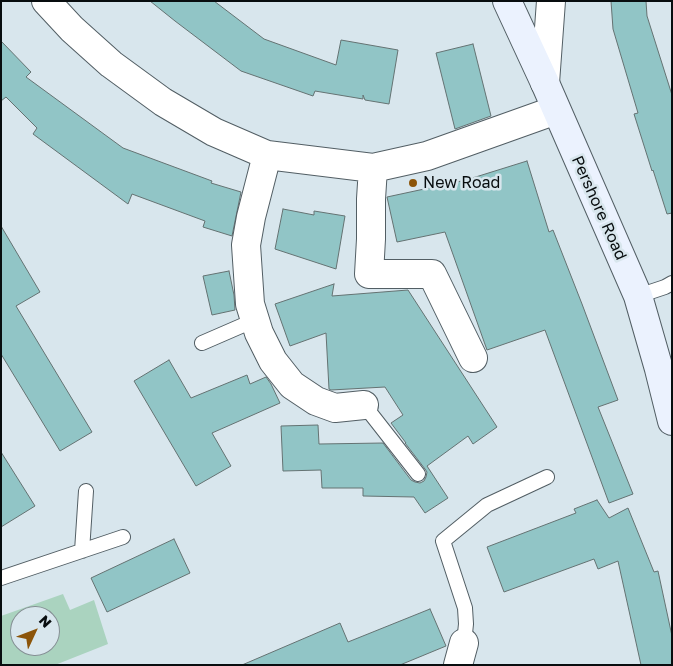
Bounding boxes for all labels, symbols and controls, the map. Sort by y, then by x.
street label: Pershore Road [567,153,631,263]
place label: New Road [423,173,500,193]
marker: New Road [407,177,419,189]
north arrow [10,606,60,656]
text: N [36,611,55,631]

